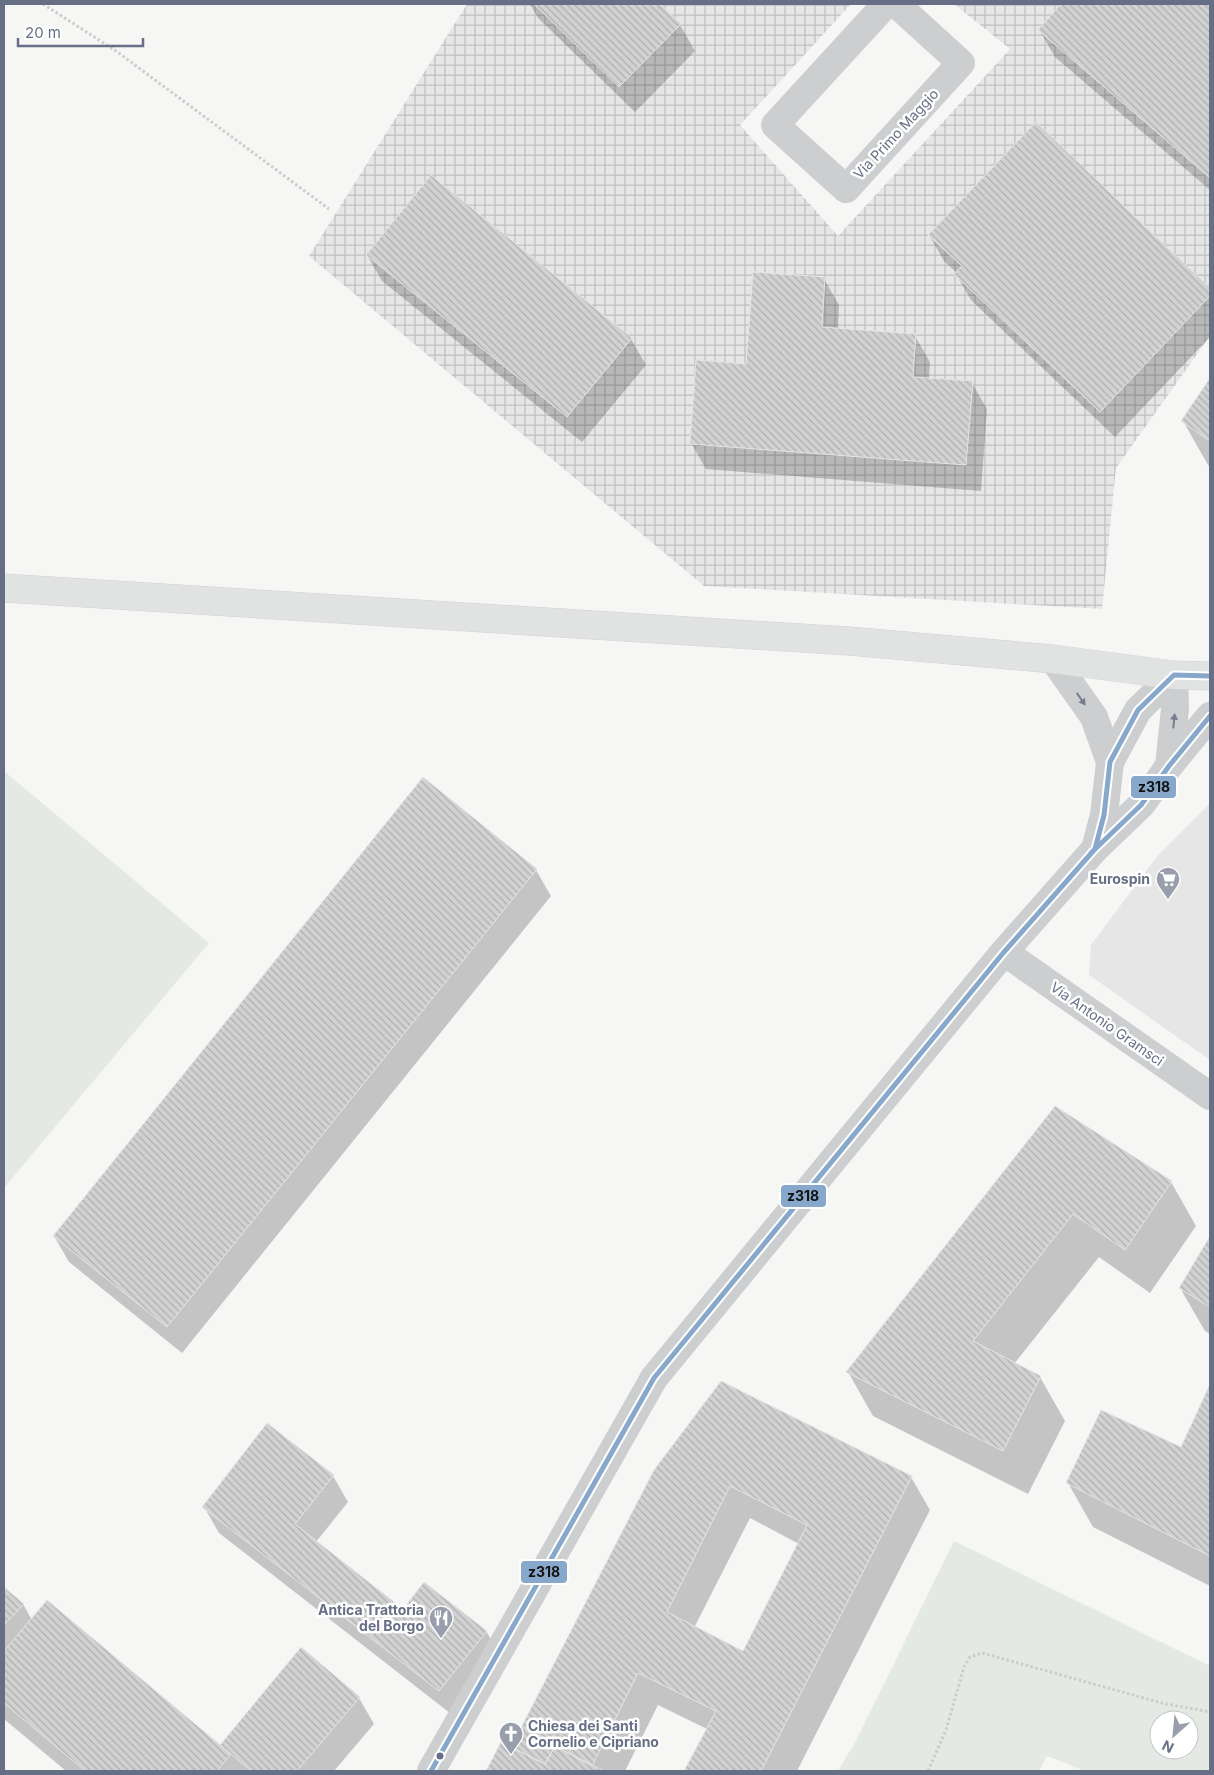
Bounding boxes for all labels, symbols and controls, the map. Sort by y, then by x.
scale bar [18,15,142,47]
text: 20 m [25,23,61,42]
street label: Via Primo Maggio [850,85,942,182]
one-way arrow [1076,692,1086,705]
one-way arrow [1170,712,1178,728]
line badge: z318 [1130,775,1177,799]
text: z318 [1138,778,1170,795]
supermarket icon: Eurospin [1155,866,1181,900]
place label: Eurospin [1090,870,1150,887]
street label: Via Antonio Gramsci [1047,978,1167,1069]
line badge: z318 [780,1184,827,1208]
text: z318 [787,1187,819,1204]
line badge: z318 [520,1560,568,1584]
text: z318 [528,1563,560,1580]
place label: Antica Trattoria del Borgo [318,1601,424,1634]
restaurant icon: Antica Trattoria del Borgo [428,1605,454,1639]
north arrow [1149,1710,1199,1760]
place label: Chiesa dei Santi Cornelio e Cipriano [528,1717,659,1750]
church icon: Chiesa dei Santi Cornelio e Cipriano [498,1721,524,1755]
text: N [1159,1737,1176,1757]
unlabelled marker [435,1751,445,1761]

